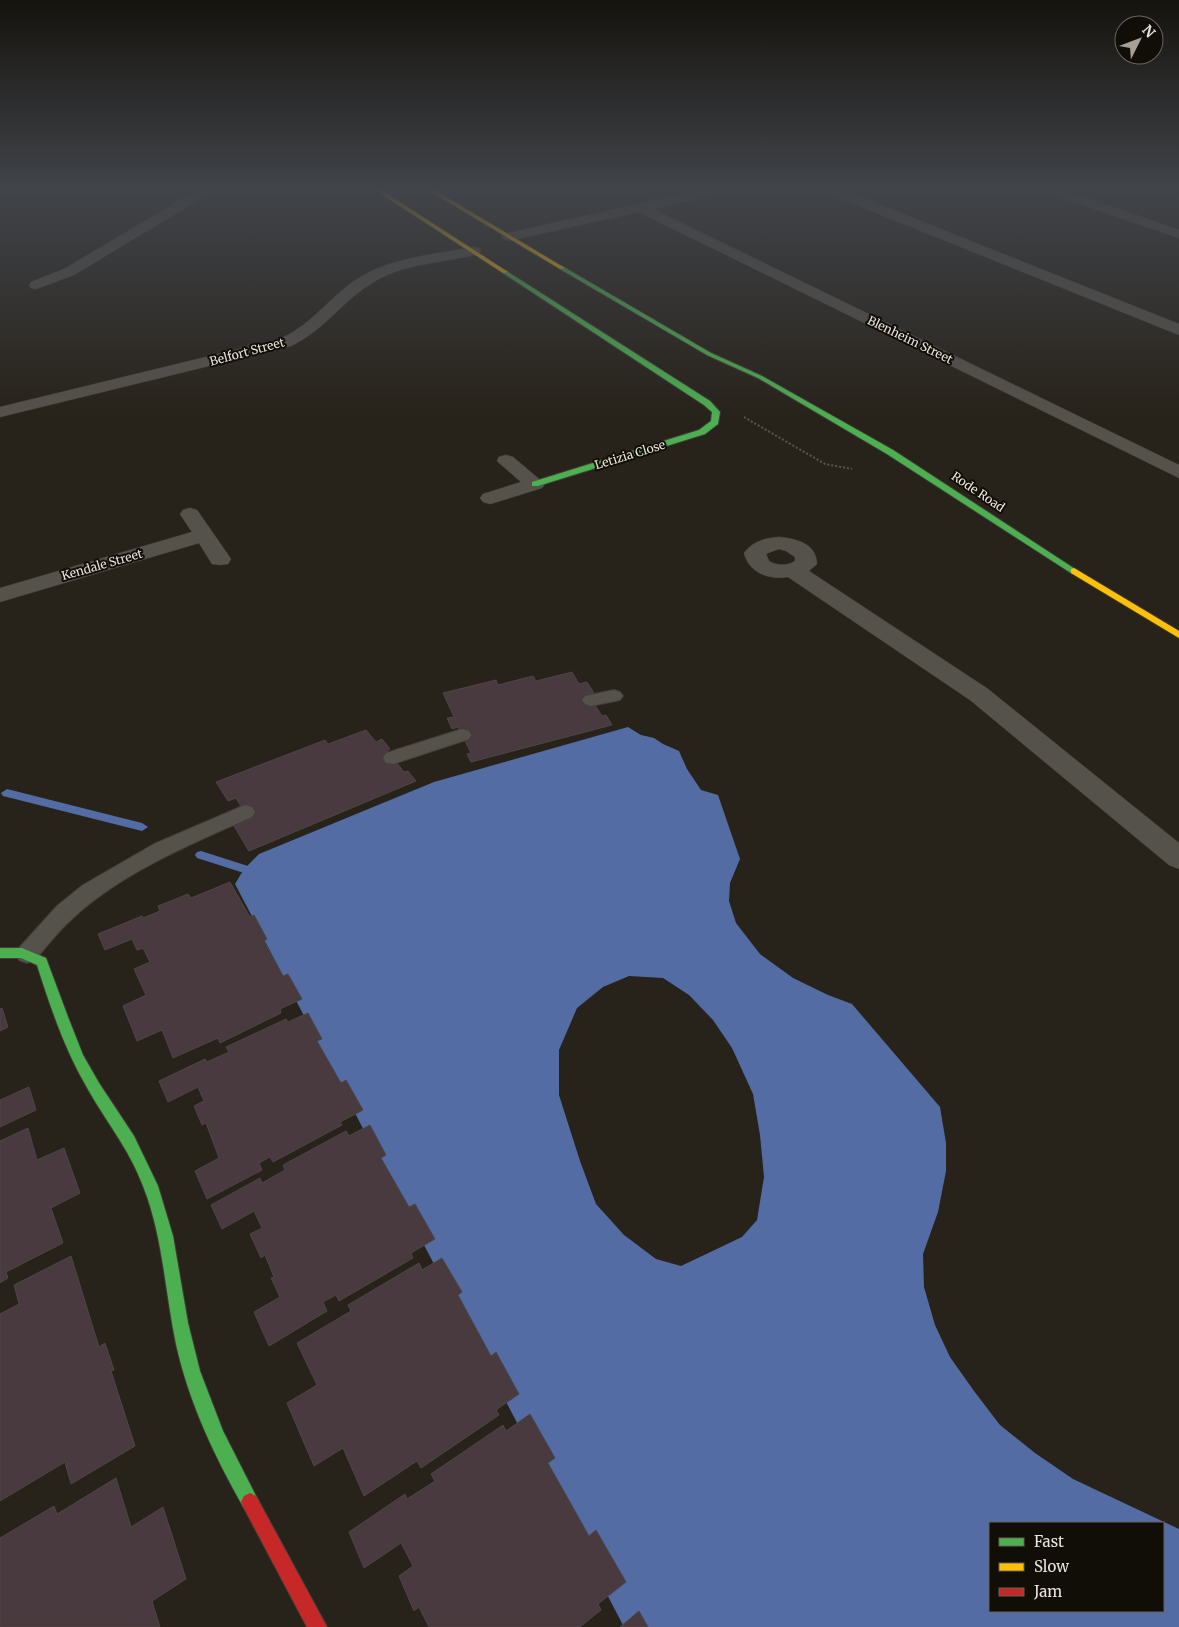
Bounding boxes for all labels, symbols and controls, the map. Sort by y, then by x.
north arrow [1114,15,1164,65]
text: N [1138,21,1159,41]
street label: Blenheim Street [865,312,956,367]
street label: Belfort Street [208,334,286,369]
street label: Letizia Close [593,437,667,472]
street label: Rode Road [949,468,1008,515]
street label: Kendale Street [60,546,144,583]
legend [989,1522,1164,1612]
text: Fast [1034,1532,1064,1551]
text: Slow [1034,1557,1069,1576]
text: Jam [1033,1582,1062,1601]

